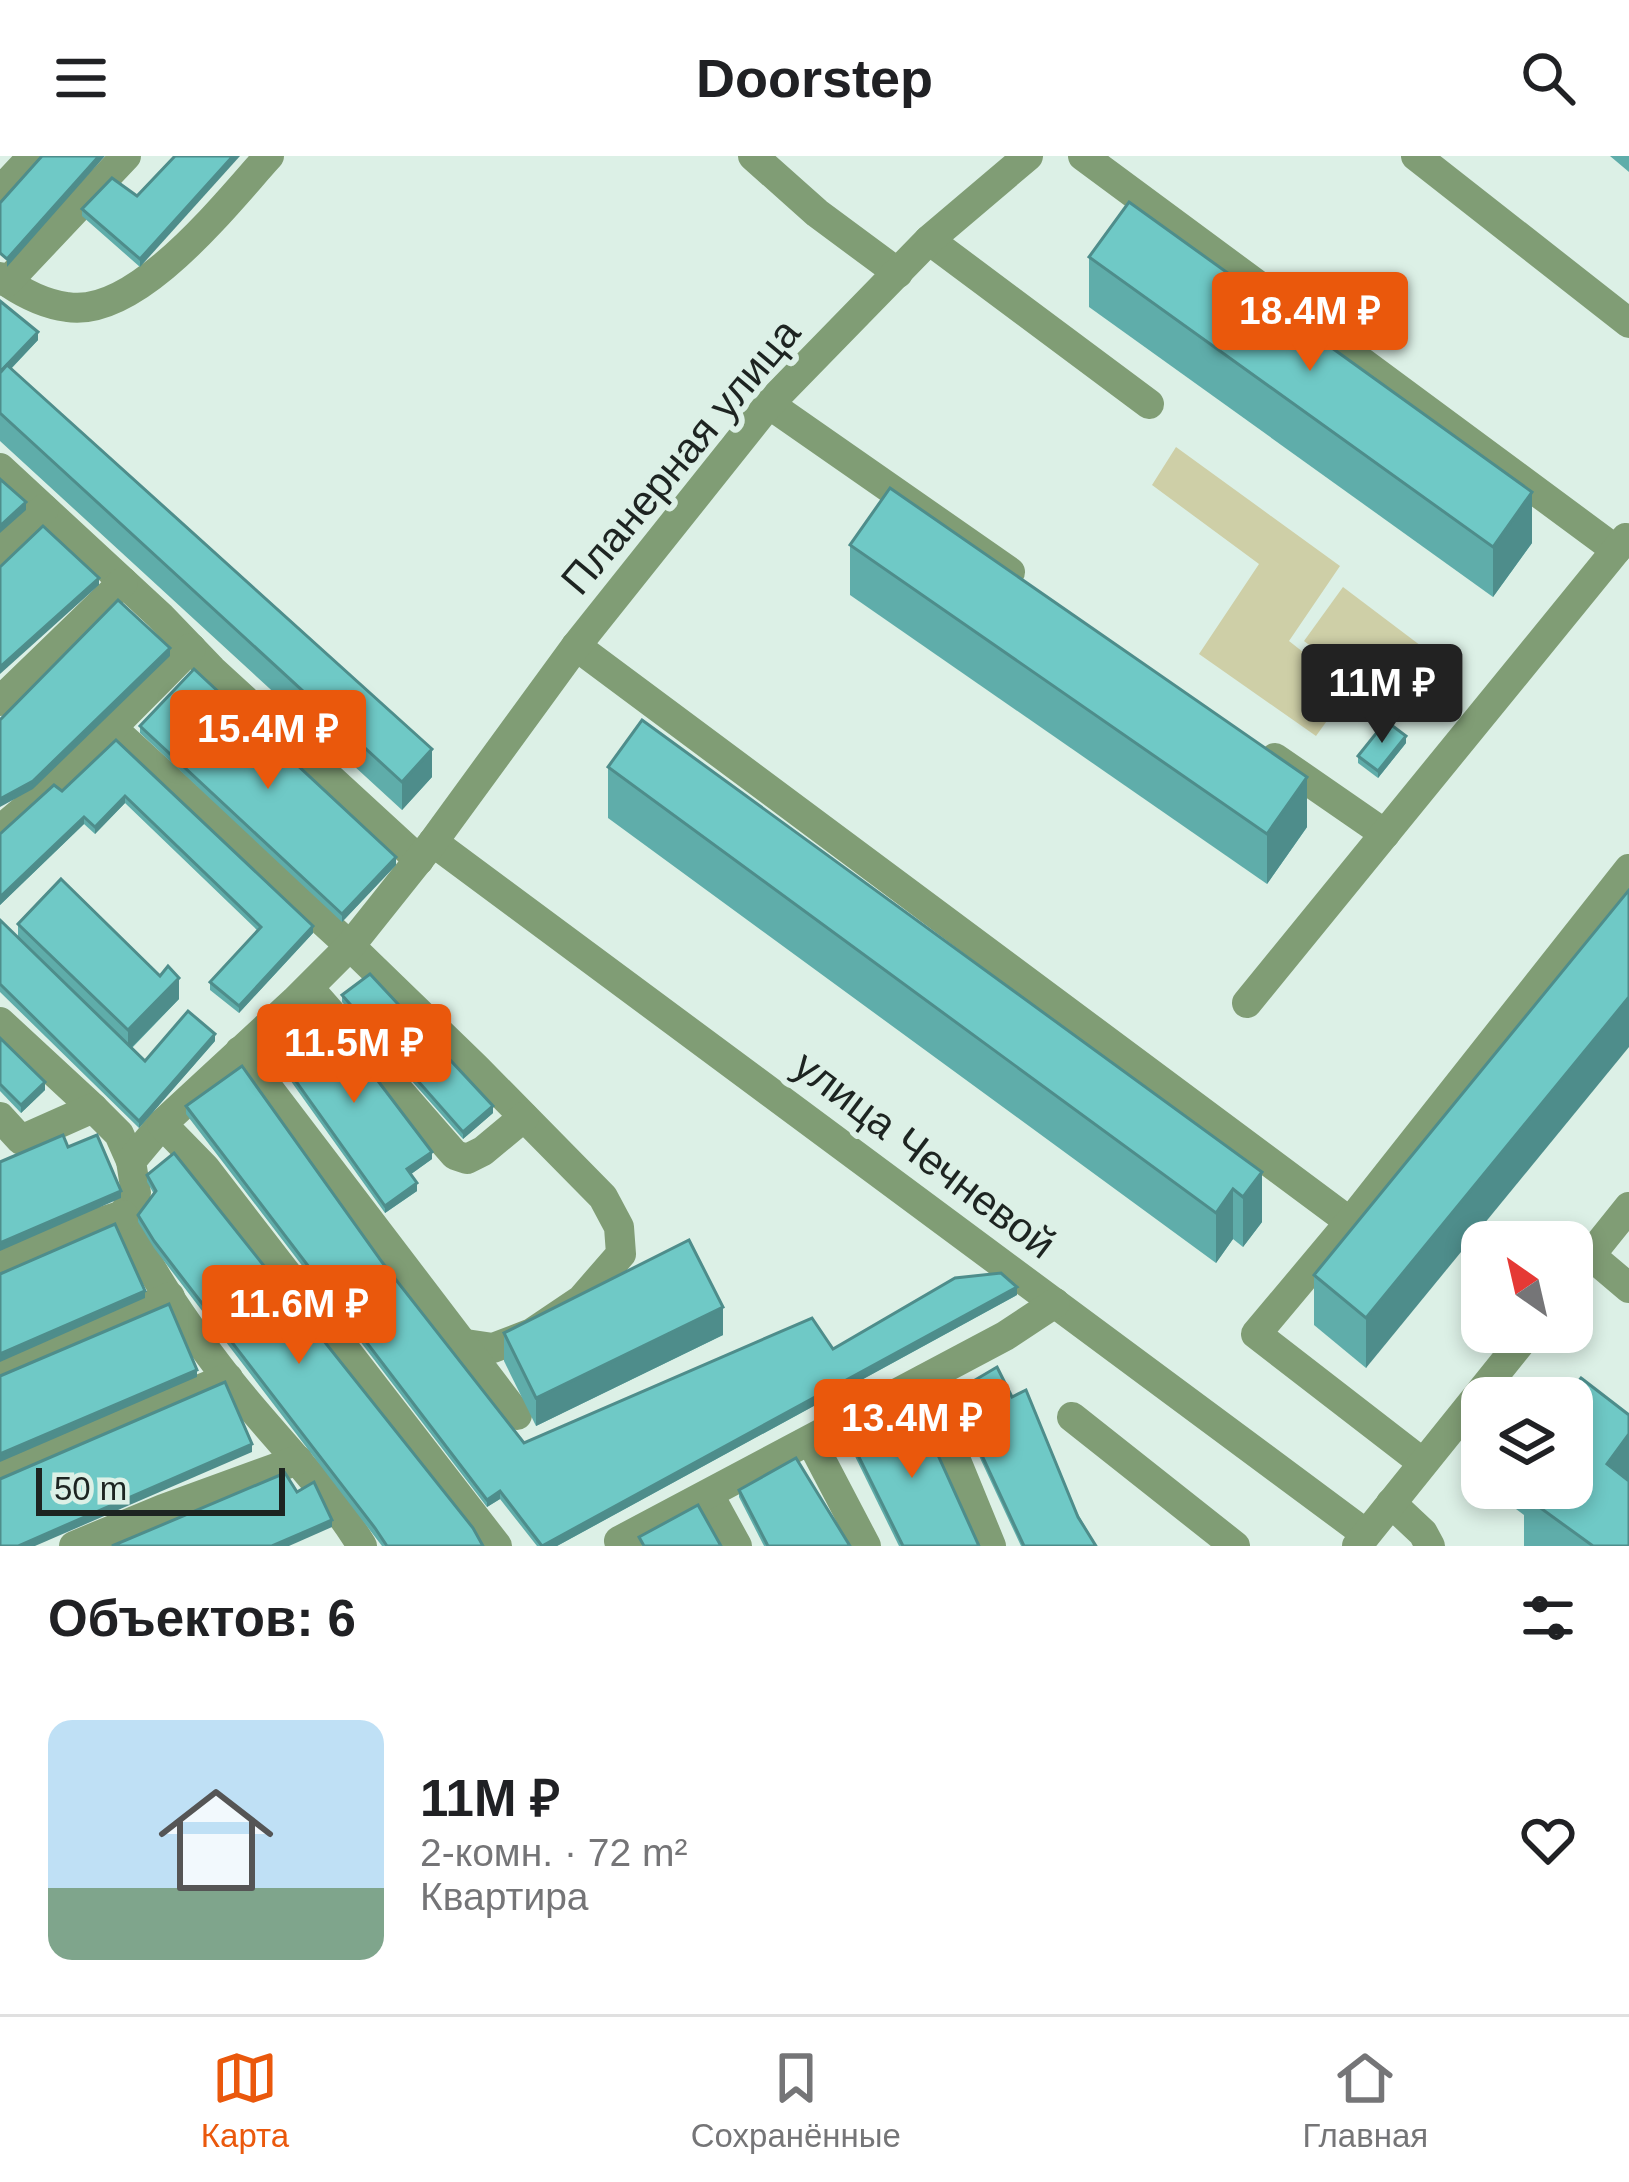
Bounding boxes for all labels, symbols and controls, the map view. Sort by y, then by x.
icon: menu [48,45,114,111]
icon: search [1515,45,1581,111]
text: Doorstep [696,48,933,108]
pin: 18.4M ₽ [1199,272,1421,374]
text: 18.4M ₽ [1239,289,1381,332]
street label: Планерная улица [552,309,809,603]
pin: 11M ₽ [1298,644,1466,746]
text: 11M ₽ [1328,661,1436,704]
pin: 15.4M ₽ [157,690,379,792]
text: 15.4M ₽ [197,707,339,750]
pin: 11.5M ₽ [243,1004,465,1106]
text: 11.5M ₽ [284,1021,424,1064]
street label: улица Чечневой [785,1041,1064,1268]
north arrow [1461,1221,1593,1353]
map controls [1461,1221,1593,1509]
pin: 11.6M ₽ [188,1265,410,1367]
text: 11.6M ₽ [229,1282,369,1325]
button: layers [1461,1377,1593,1509]
pin: 13.4M ₽ [801,1379,1023,1481]
text: 13.4M ₽ [841,1396,983,1439]
scale bar [36,1462,285,1515]
text: 50 m [54,1470,127,1507]
icon: filters [1515,1585,1581,1651]
text: Объектов: 6 [48,1590,356,1647]
icon: home [144,1768,288,1912]
text: 11M ₽ [420,1770,560,1827]
icon: heart [1515,1807,1581,1873]
text: 2-комн. · 72 m² [420,1831,687,1874]
text: Квартира [420,1875,589,1918]
tab: Карта [201,2045,289,2155]
tab: Сохранённые [691,2045,901,2155]
tab: Главная [1303,2045,1428,2155]

